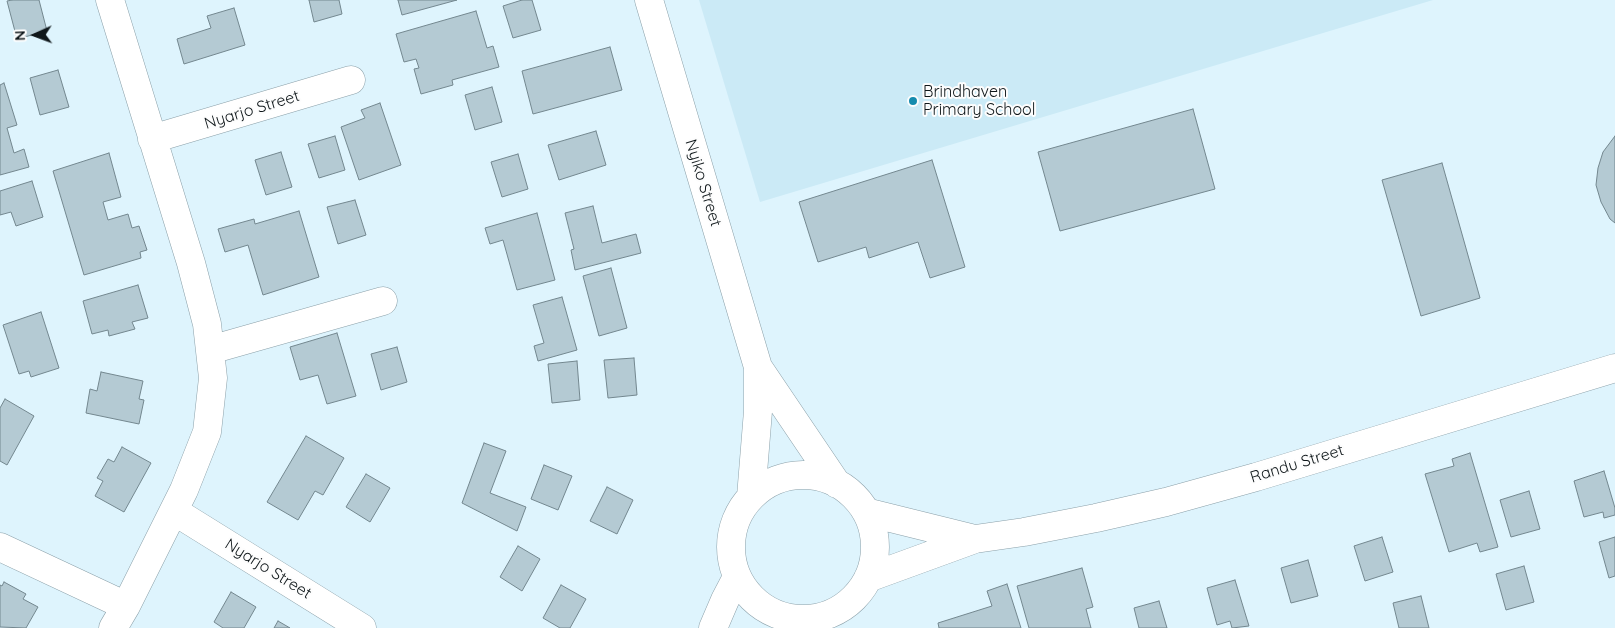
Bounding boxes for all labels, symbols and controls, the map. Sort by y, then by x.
north arrow [10,10,60,60]
text: N [11,30,29,41]
place label: Brindhaven Primary School [923,82,1035,120]
street label: Nyarjo Street [202,86,302,134]
marker: Brindhaven Primary School [907,95,919,107]
street label: Nyiko Street [681,137,725,229]
street label: Randu Street [1248,441,1346,487]
street label: Nyarjo Street [221,535,315,603]

